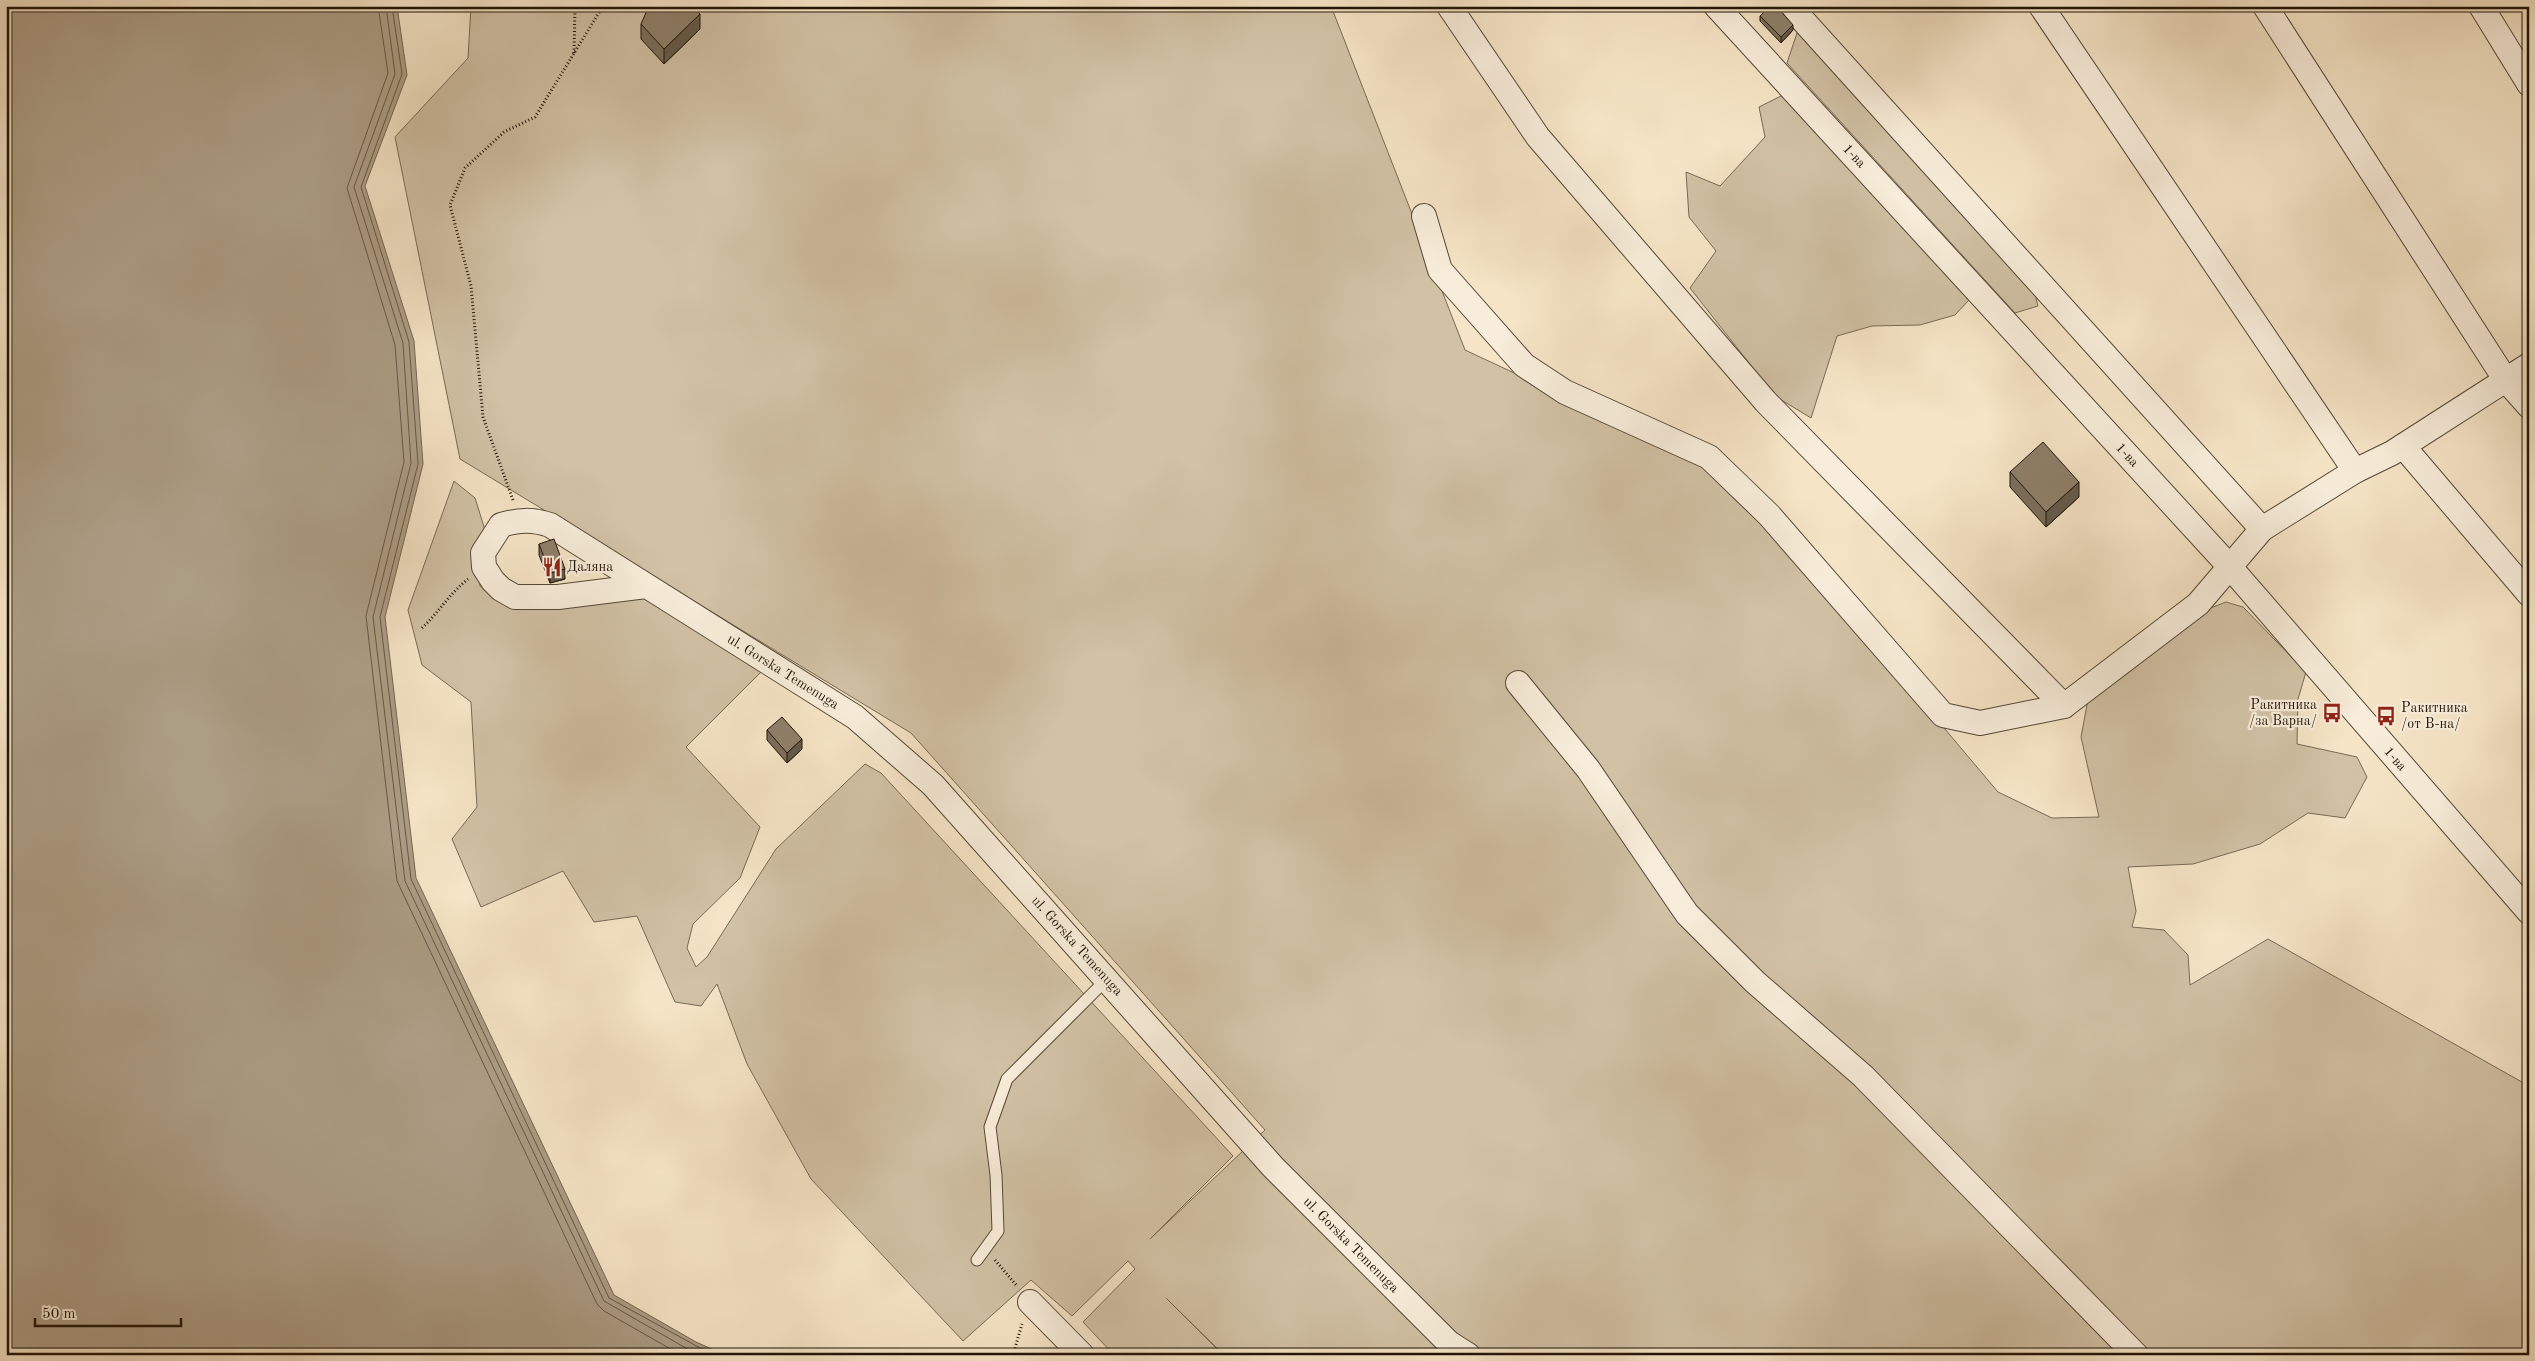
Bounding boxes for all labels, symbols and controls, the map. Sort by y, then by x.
street label: 1-ва [1840,141,1868,171]
street label: 1-ва [2113,440,2141,470]
restaurant icon: Даляна [541,556,563,578]
place label: Даляна [567,560,613,574]
street label: ul. Gorska Temenuga [725,632,841,712]
place label: Ракитника /за Варна/ [2249,698,2317,728]
place label: Ракитника /от В-на/ [2401,701,2468,731]
bus stop icon: Ракитника /за Варна/ [2321,702,2343,724]
bus stop icon: Ракитника /от В-на/ [2375,705,2397,727]
street label: 1-ва [2381,744,2409,774]
street label: ul. Gorska Temenuga [1029,894,1125,999]
street label: ul. Gorska Temenuga [1301,1195,1401,1295]
scale bar [35,1296,181,1328]
text: 50 m [42,1307,76,1322]

